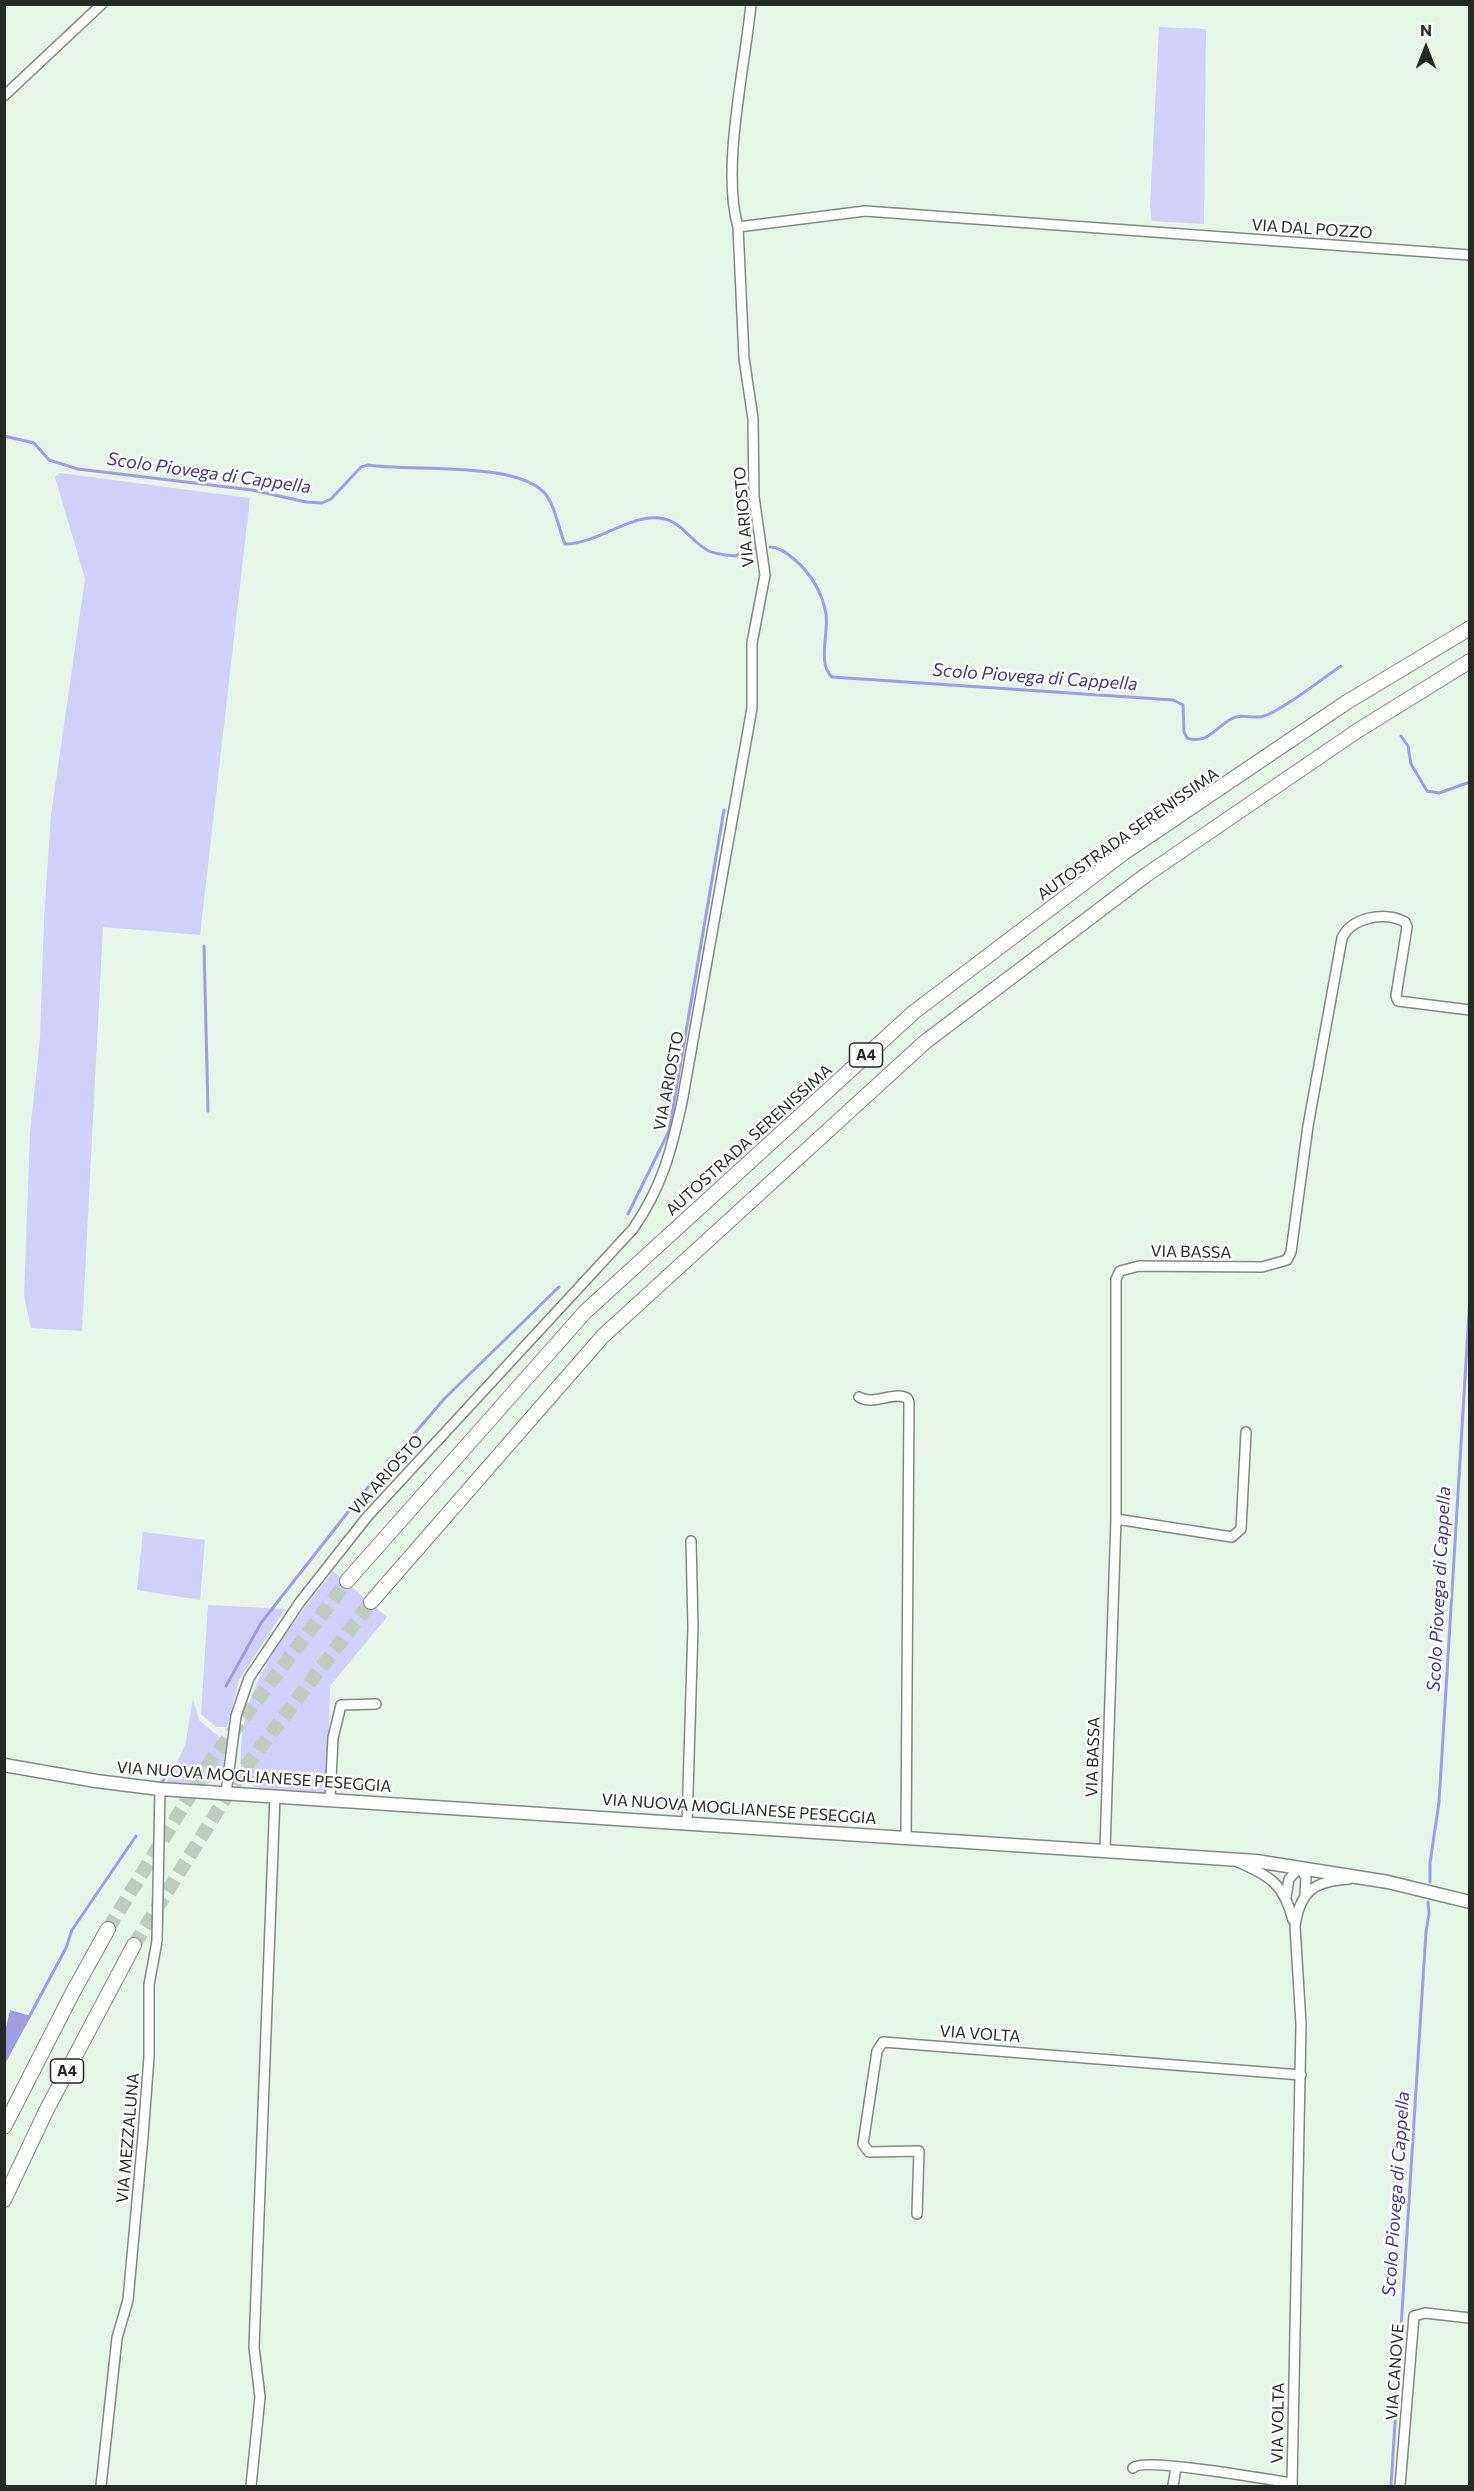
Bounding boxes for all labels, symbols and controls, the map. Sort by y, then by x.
north arrow [1396,18,1456,78]
text: N [1420,20,1432,39]
street label: VIA DAL POZZO [1251,215,1373,243]
water label: Scolo Piovega di Cappella [106,448,312,498]
street label: VIA ARIOSTO [730,466,758,568]
water label: Scolo Piovega di Cappella [932,659,1138,695]
street label: AUTOSTRADA SERENISSIMA [1034,764,1222,904]
street label: VIA ARIOSTO [650,1030,688,1132]
road number: A4 [850,1043,882,1067]
street label: AUTOSTRADA SERENISSIMA [662,1060,836,1220]
street label: VIA BASSA [1150,1242,1232,1262]
street label: VIA ARIOSTO [345,1431,427,1519]
water label: Scolo Piovega di Cappella [1423,1486,1455,1692]
street label: VIA BASSA [1082,1716,1104,1798]
street label: VIA NUOVA MOGLIANESE PESEGGIA [116,1758,392,1796]
street label: VIA NUOVA MOGLIANESE PESEGGIA [601,1790,877,1828]
street label: VIA VOLTA [939,2022,1021,2046]
road number: A4 [50,2059,84,2083]
street label: VIA MEZZALUNA [113,2072,143,2204]
water label: Scolo Piovega di Cappella [1378,2091,1414,2297]
street label: VIA CANOVE [1382,2323,1408,2421]
street label: VIA VOLTA [1268,2382,1288,2464]

